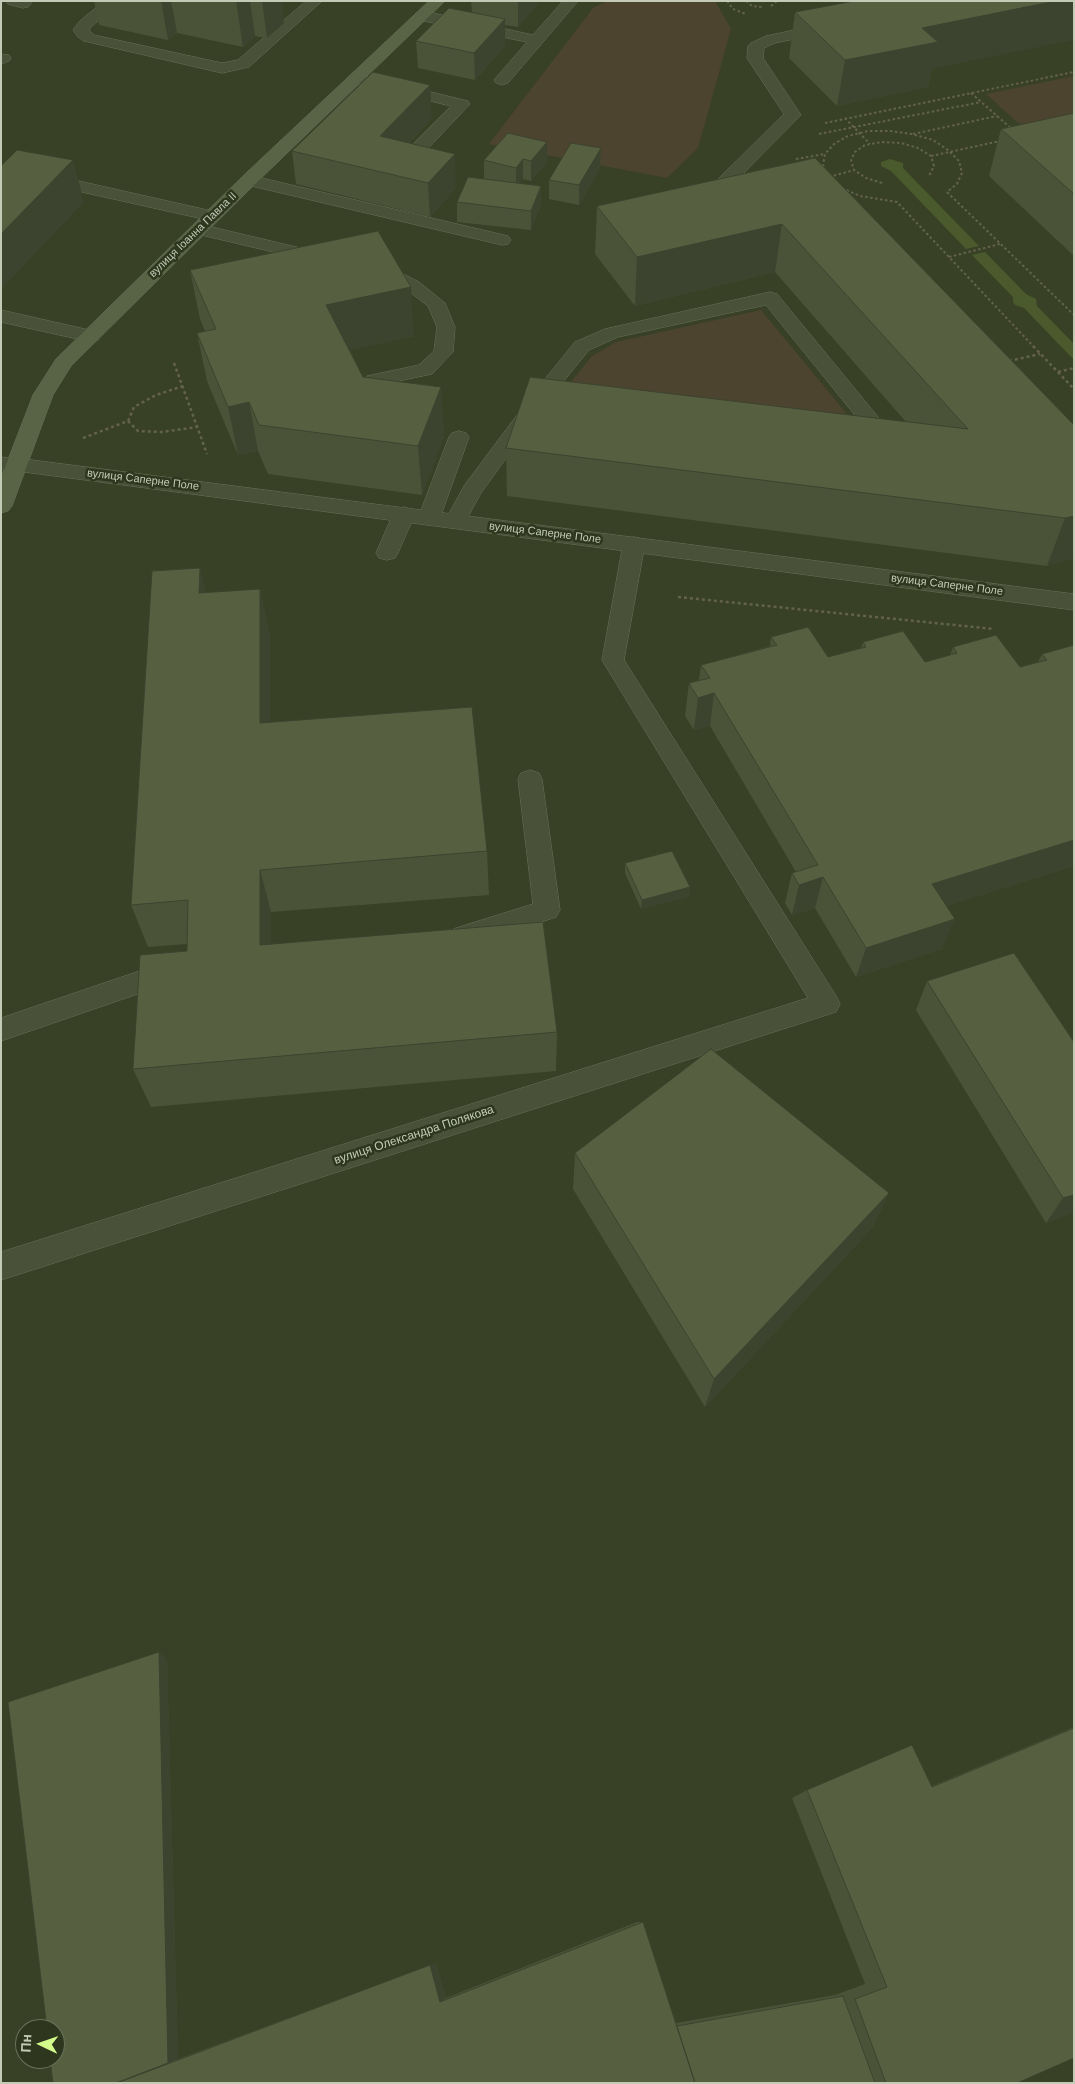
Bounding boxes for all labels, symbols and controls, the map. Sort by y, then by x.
street label: вулиця Іоанна Павла II [146,190,240,280]
street label: вулиця Саперне Поле [86,467,200,493]
street label: вулиця Саперне Поле [488,520,602,546]
street label: вулиця Саперне Поле [890,572,1004,598]
street label: вулиця Олександра Полякова [332,1102,496,1168]
north arrow [15,2019,65,2069]
text: Пн [18,2034,34,2053]

